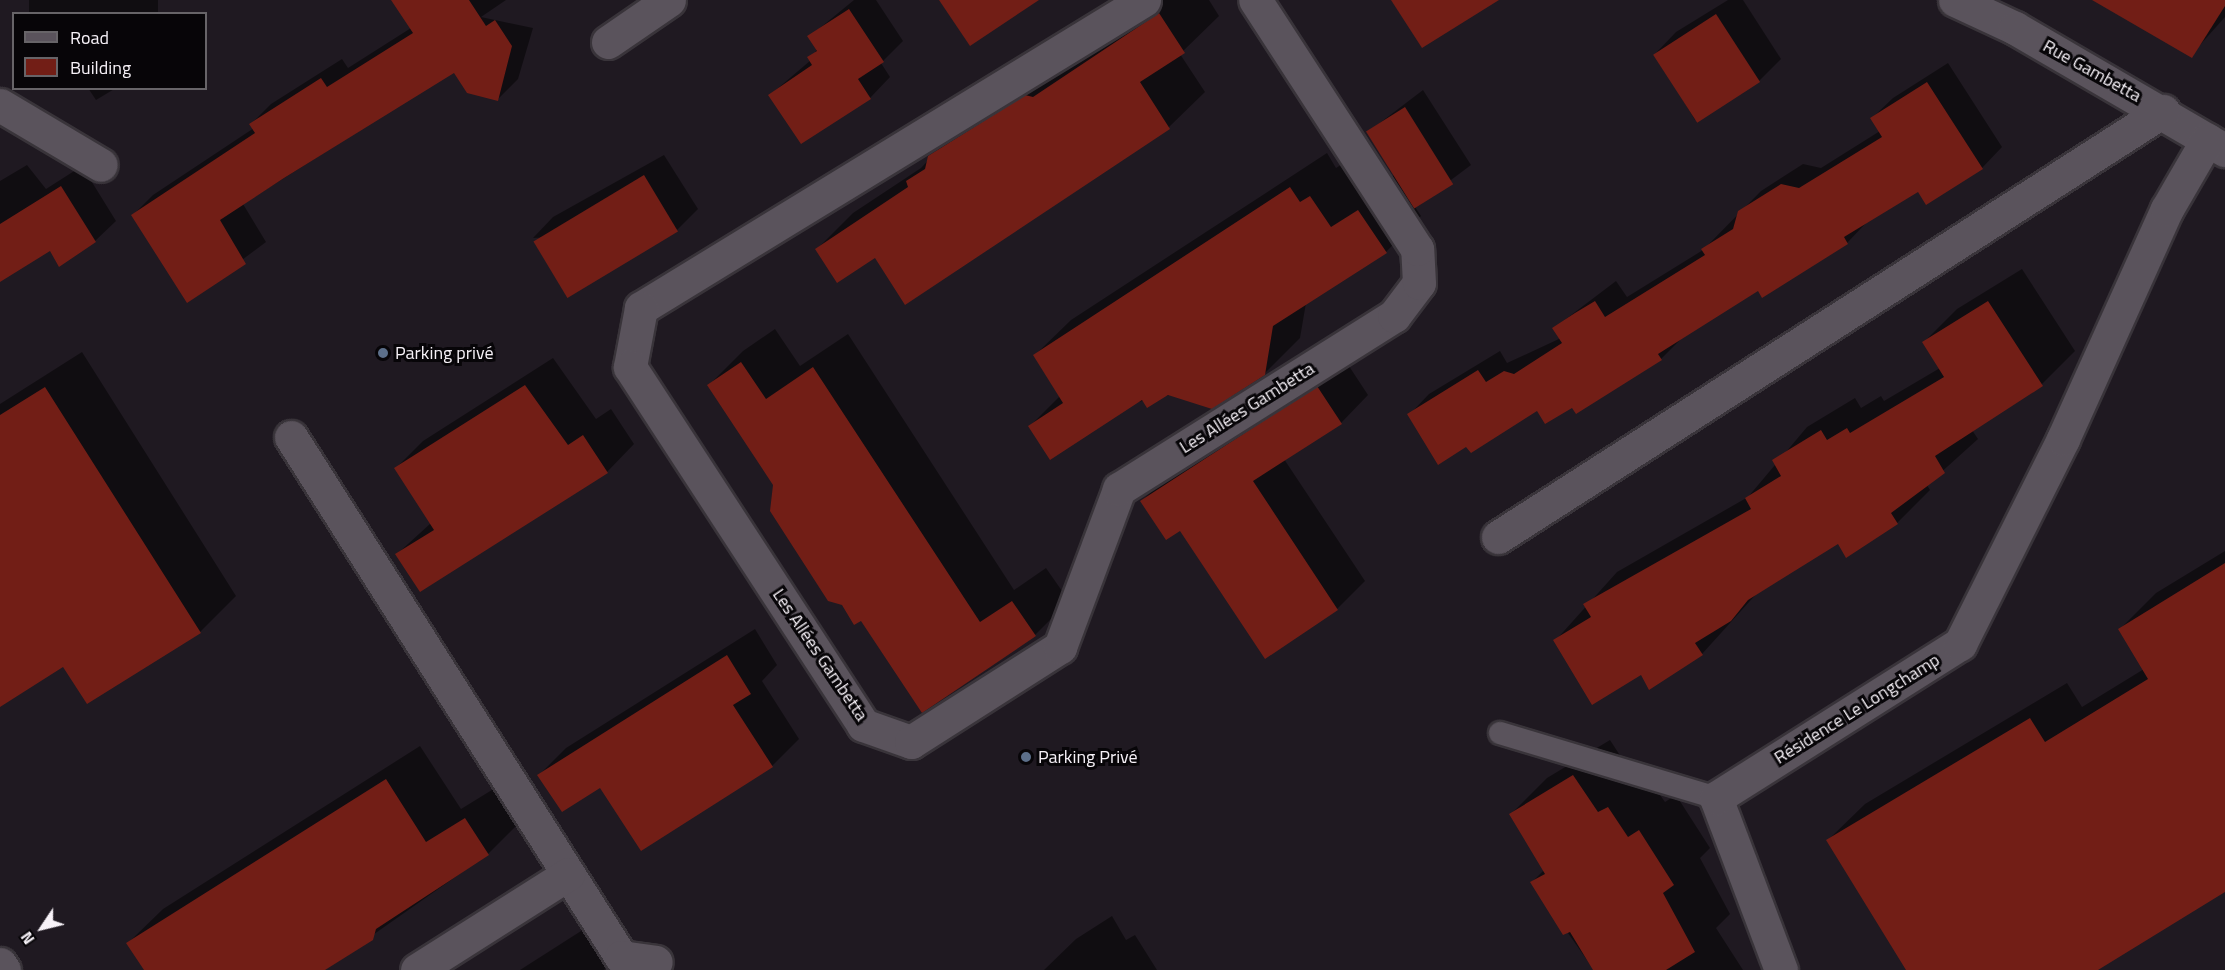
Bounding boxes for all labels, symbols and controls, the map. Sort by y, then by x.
legend [12,12,207,90]
text: Road [70,24,109,51]
street label: Rue Gambetta [2039,35,2145,107]
text: Building [70,54,131,81]
place label: Parking privé [395,342,494,364]
marker: Parking privé [376,346,390,360]
street label: Les Allées Gambetta [1176,358,1318,458]
street label: Les Allées Gambetta [768,585,872,725]
street label: Résidence Le Longchamp [1770,649,1944,769]
place label: Parking Privé [1038,746,1138,768]
marker: Parking Privé [1019,750,1033,764]
north arrow [12,898,72,958]
text: N [14,927,40,950]

